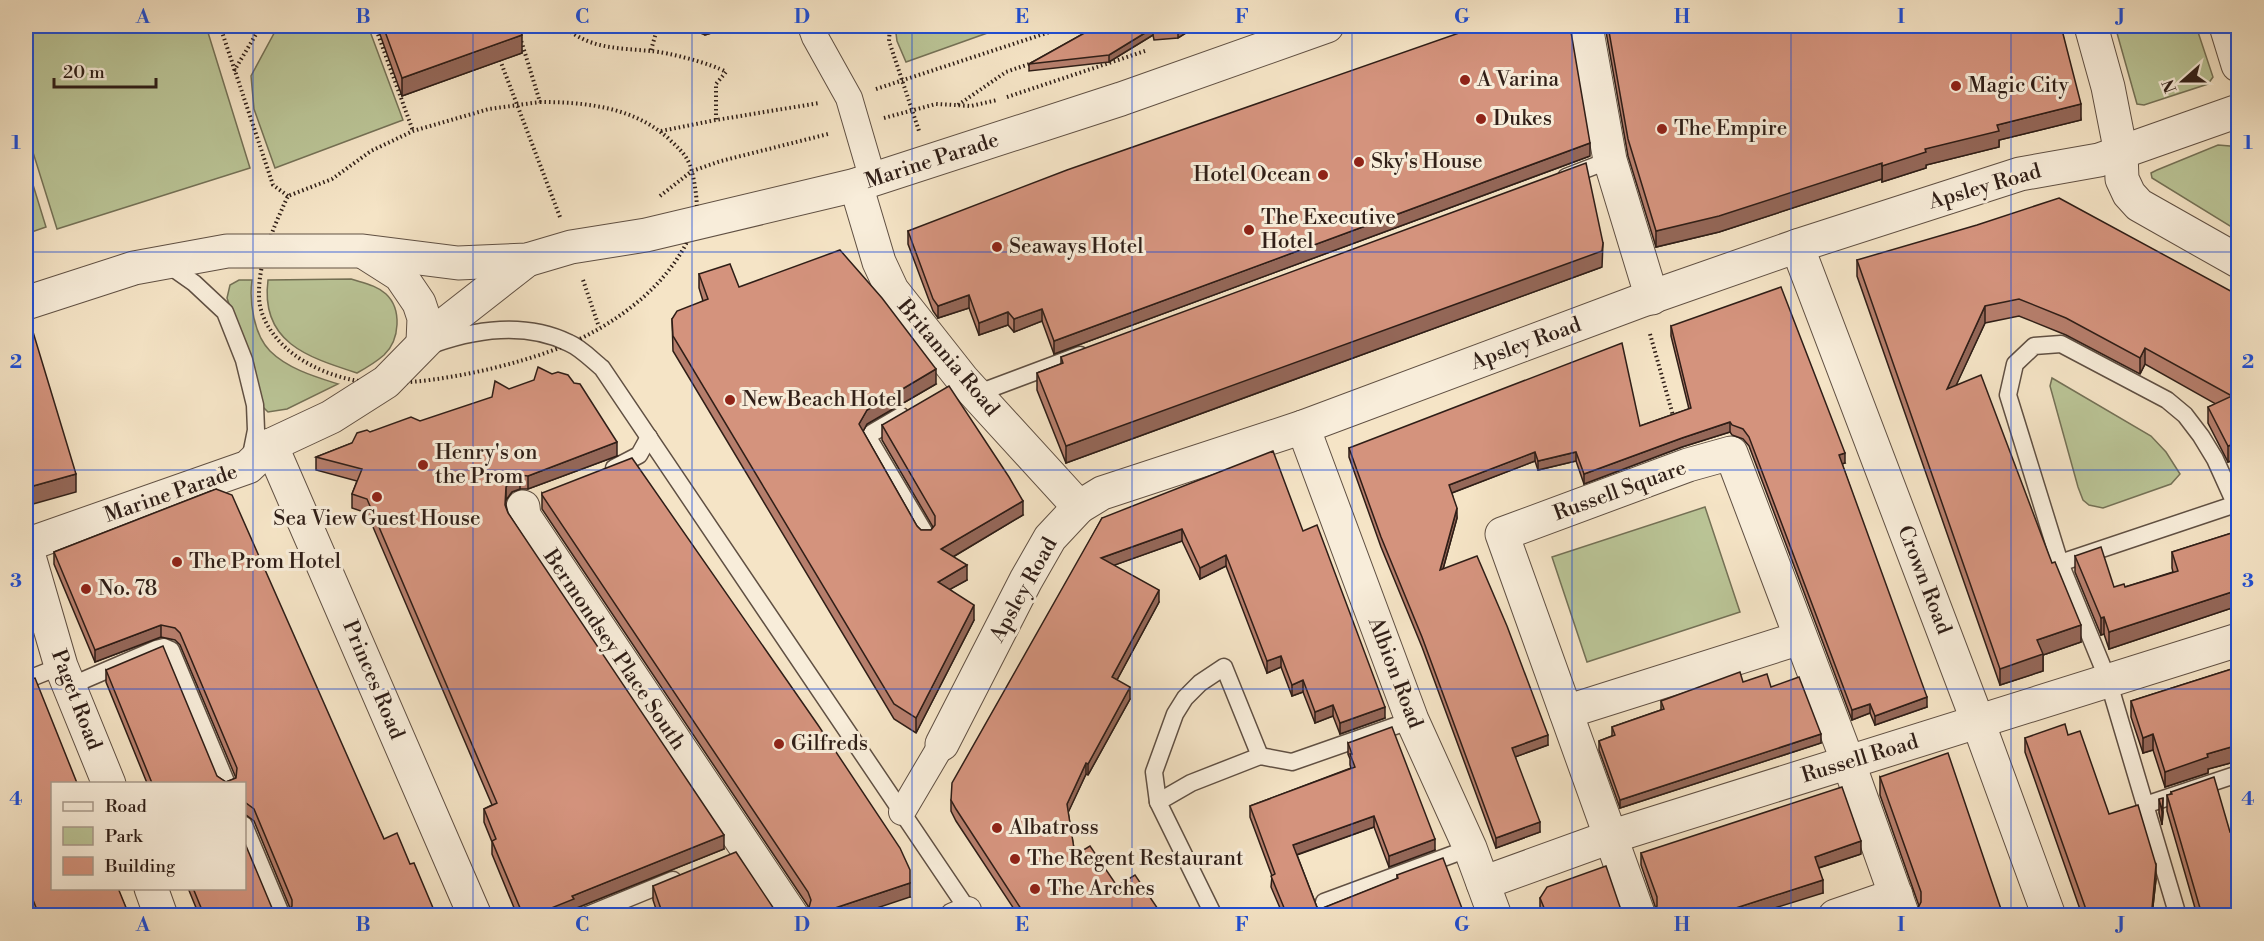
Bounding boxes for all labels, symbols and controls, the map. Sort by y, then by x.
text: A [135,5,151,30]
text: B [355,5,371,30]
text: C [575,5,589,30]
text: D [794,5,810,30]
text: E [1015,5,1029,30]
text: F [1235,5,1249,30]
text: G [1454,5,1470,30]
text: H [1674,5,1691,30]
text: I [1897,5,1905,30]
text: J [2114,5,2125,30]
scale bar [54,51,156,89]
north arrow [2153,51,2213,111]
text: 20 m [63,61,105,84]
place label: A Varina [1476,67,1560,93]
marker: A Varina [1458,73,1472,87]
place label: Magic City [1968,73,2069,99]
text: N [2158,76,2182,96]
marker: Magic City [1949,79,1963,93]
place label: Dukes [1493,106,1552,132]
marker: Dukes [1474,112,1488,126]
place label: The Empire [1674,116,1787,142]
marker: The Empire [1655,122,1669,136]
street label: Marine Parade [862,127,1002,195]
text: 1 [11,131,21,156]
text: 1 [2243,131,2253,156]
place label: Sky's House [1371,149,1483,175]
marker: Sky's House [1352,155,1366,169]
street label: Apsley Road [1925,159,2044,216]
place label: Hotel Ocean [1193,162,1311,188]
marker: Hotel Ocean [1316,168,1330,182]
place label: The Executive Hotel [1261,205,1396,255]
marker: The Executive Hotel [1242,223,1256,237]
place label: Seaways Hotel [1009,234,1144,260]
marker: Seaways Hotel [990,240,1004,254]
street label: Britannia Road [891,293,1005,422]
street label: Apsley Road [1466,312,1585,376]
text: 2 [10,350,22,375]
text: 2 [2242,350,2254,375]
place label: New Beach Hotel [742,387,903,413]
marker: New Beach Hotel [723,393,737,407]
place label: Henry's on the Prom [435,440,538,490]
street label: Russell Square [1550,455,1690,527]
marker: Henry's on the Prom [416,458,430,472]
street label: Marine Parade [101,459,241,529]
marker: Sea View Guest House [370,490,384,504]
place label: Sea View Guest House [273,506,481,532]
street label: Crown Road [1891,522,1957,638]
street label: Apsley Road [984,533,1063,648]
street label: Bermondsey Place South [537,544,691,756]
place label: The Prom Hotel [189,549,341,575]
marker: The Prom Hotel [170,555,184,569]
text: 3 [10,569,22,594]
text: 3 [2242,569,2254,594]
place label: No. 78 [98,576,157,602]
marker: No. 78 [79,582,93,596]
street label: Albion Road [1362,613,1428,732]
street label: Princes Road [336,617,410,743]
street label: Paget Road [45,646,107,754]
street label: Russell Road [1798,729,1922,789]
place label: Gilfreds [791,731,868,757]
marker: Gilfreds [772,737,786,751]
legend [51,782,246,890]
text: 4 [9,787,23,812]
text: 4 [2241,787,2255,812]
text: Road [105,795,148,818]
place label: Albatross [1008,815,1099,841]
marker: Albatross [990,821,1004,835]
text: Park [105,825,144,848]
place label: The Regent Restaurant [1027,846,1244,872]
marker: The Regent Restaurant [1008,852,1022,866]
text: Building [104,855,176,878]
place label: The Arches [1047,876,1155,902]
marker: The Arches [1028,882,1042,896]
text: A [135,913,151,938]
text: B [355,913,371,938]
text: C [575,913,589,938]
text: D [794,913,810,938]
text: E [1015,913,1029,938]
text: F [1235,913,1249,938]
text: G [1454,913,1470,938]
text: H [1674,913,1691,938]
text: I [1897,913,1905,938]
text: J [2114,913,2125,938]

